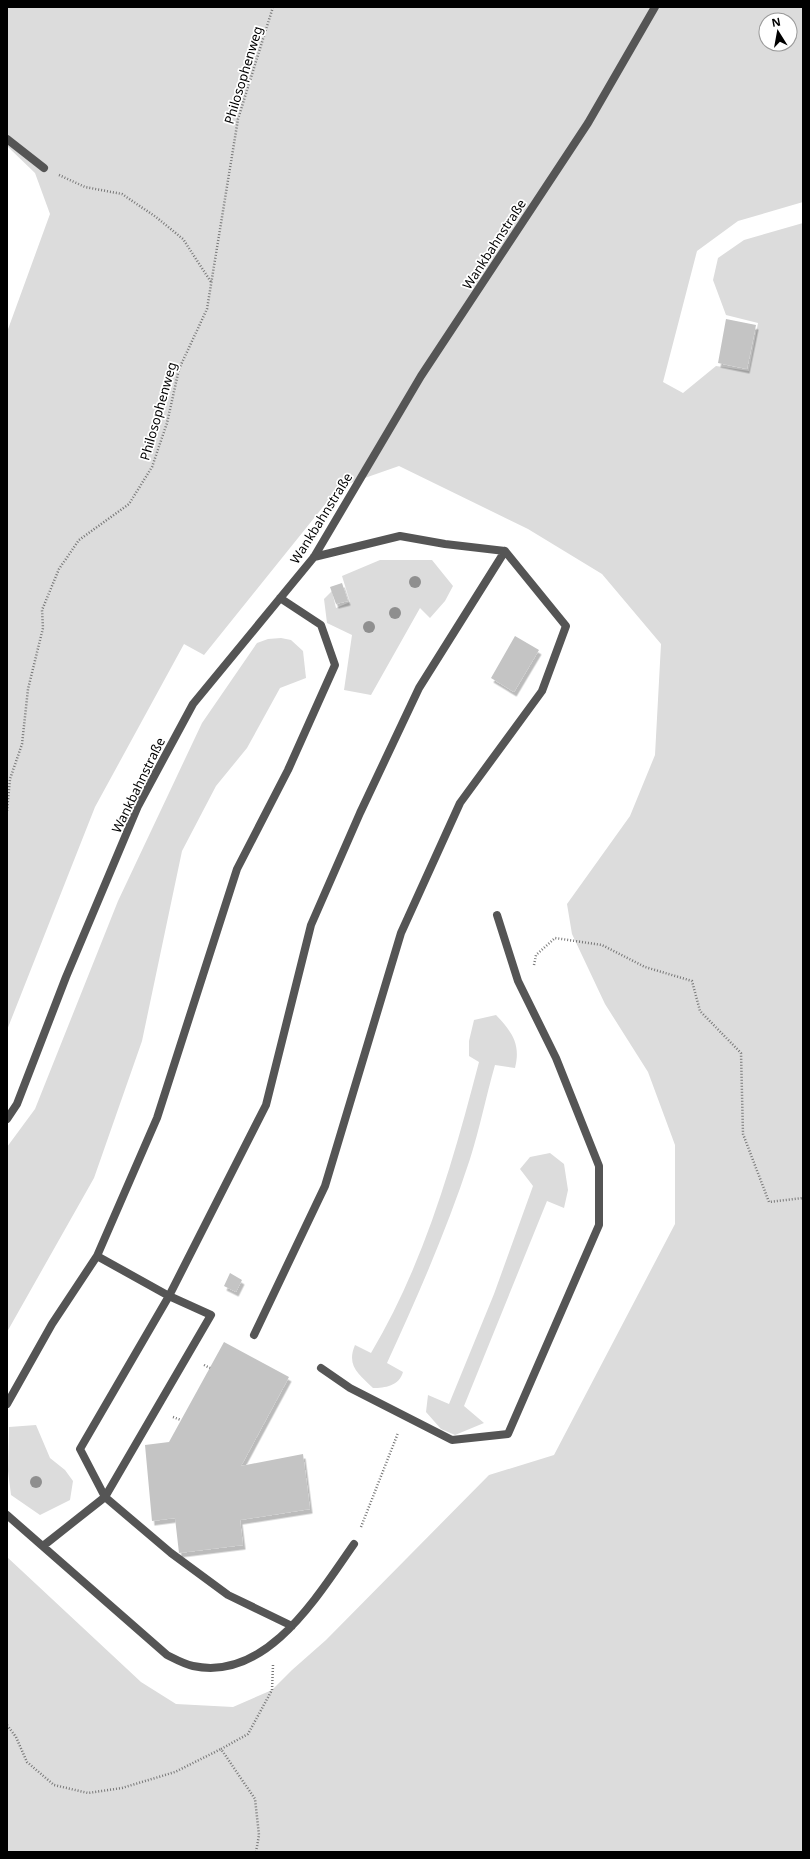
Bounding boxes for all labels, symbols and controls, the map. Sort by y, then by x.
north arrow [758,12,798,52]
text: N [770,13,782,30]
street label: Philosophenweg [220,24,266,126]
street label: Wankbahnstraße [458,195,530,293]
street label: Philosophenweg [135,360,181,462]
street label: Wankbahnstraße [286,469,356,567]
street label: Wankbahnstraße [107,734,169,836]

